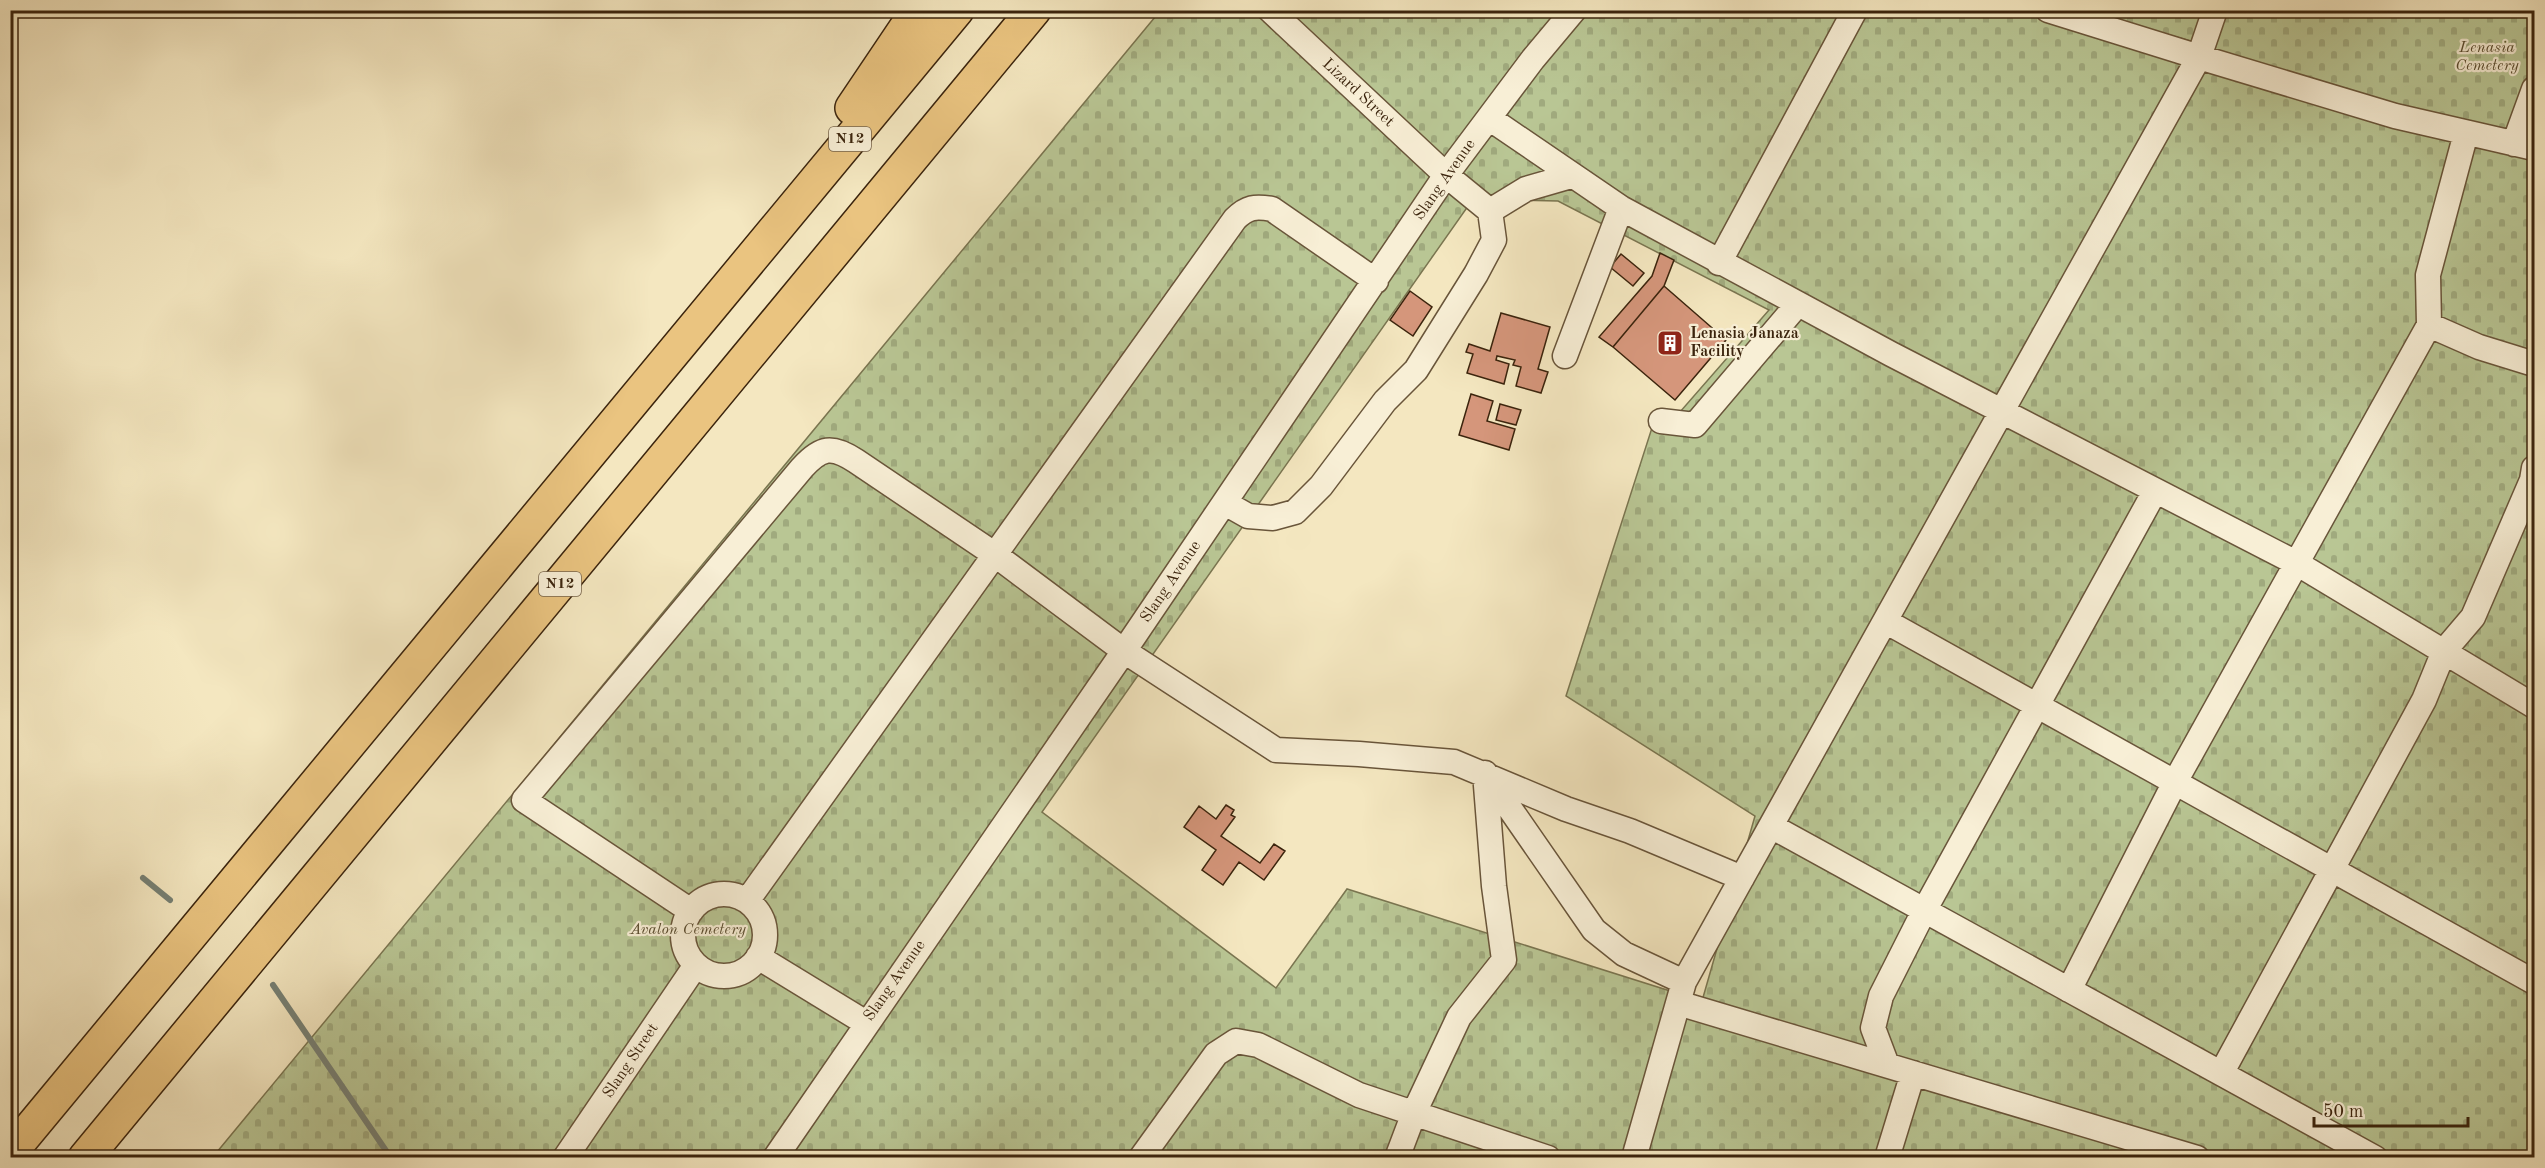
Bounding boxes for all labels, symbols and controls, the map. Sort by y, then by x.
park label: Lenasia Cemetery [2455,40,2520,74]
street label: Lizard Street [1319,56,1397,130]
road number: N12 [829,127,871,151]
street label: Slang Avenue [1411,137,1479,223]
place label: Lenasia Janaza Facility [1690,326,1799,360]
building icon: Lenasia Janaza Facility [1655,328,1685,358]
street label: Slang Avenue [1138,538,1204,626]
road number: N12 [539,572,581,596]
park label: Avalon Cemetery [629,922,747,938]
street label: Slang Avenue [861,938,929,1024]
street label: Slang Street [600,1020,662,1101]
scale bar [2314,1090,2468,1128]
text: 50 m [2323,1103,2363,1121]

